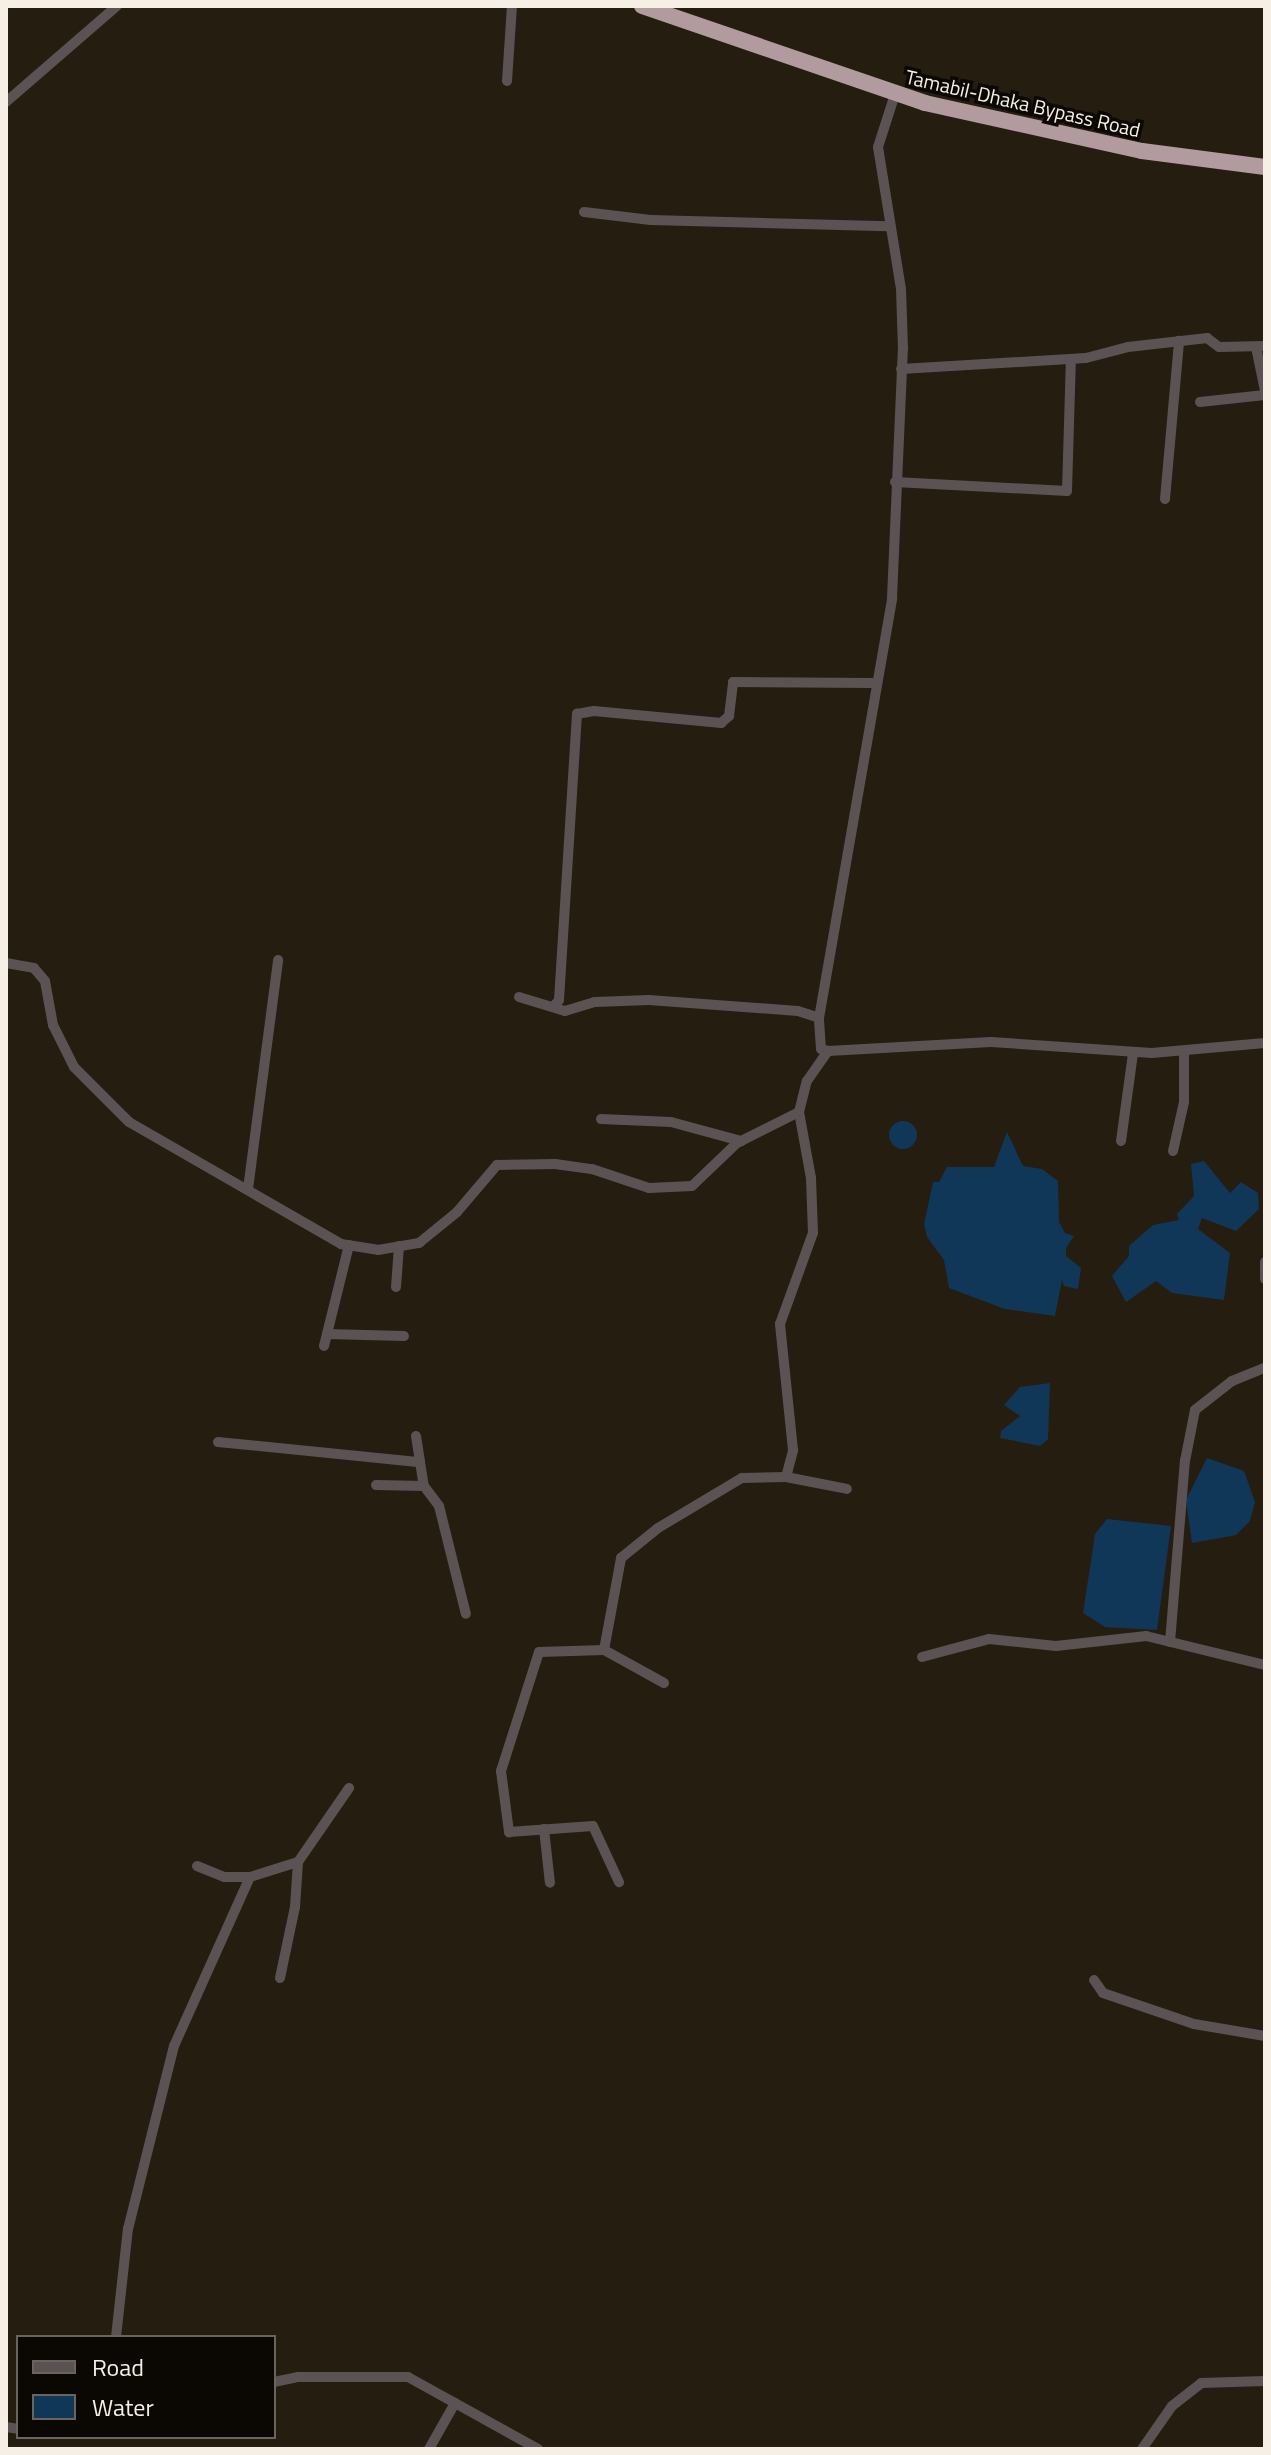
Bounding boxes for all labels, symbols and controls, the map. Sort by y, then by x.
street label: Tamabil-Dhaka Bypass Road [903,64,1143,142]
legend [16,2335,276,2439]
text: Road [92,2349,144,2385]
text: Water [92,2389,154,2425]

